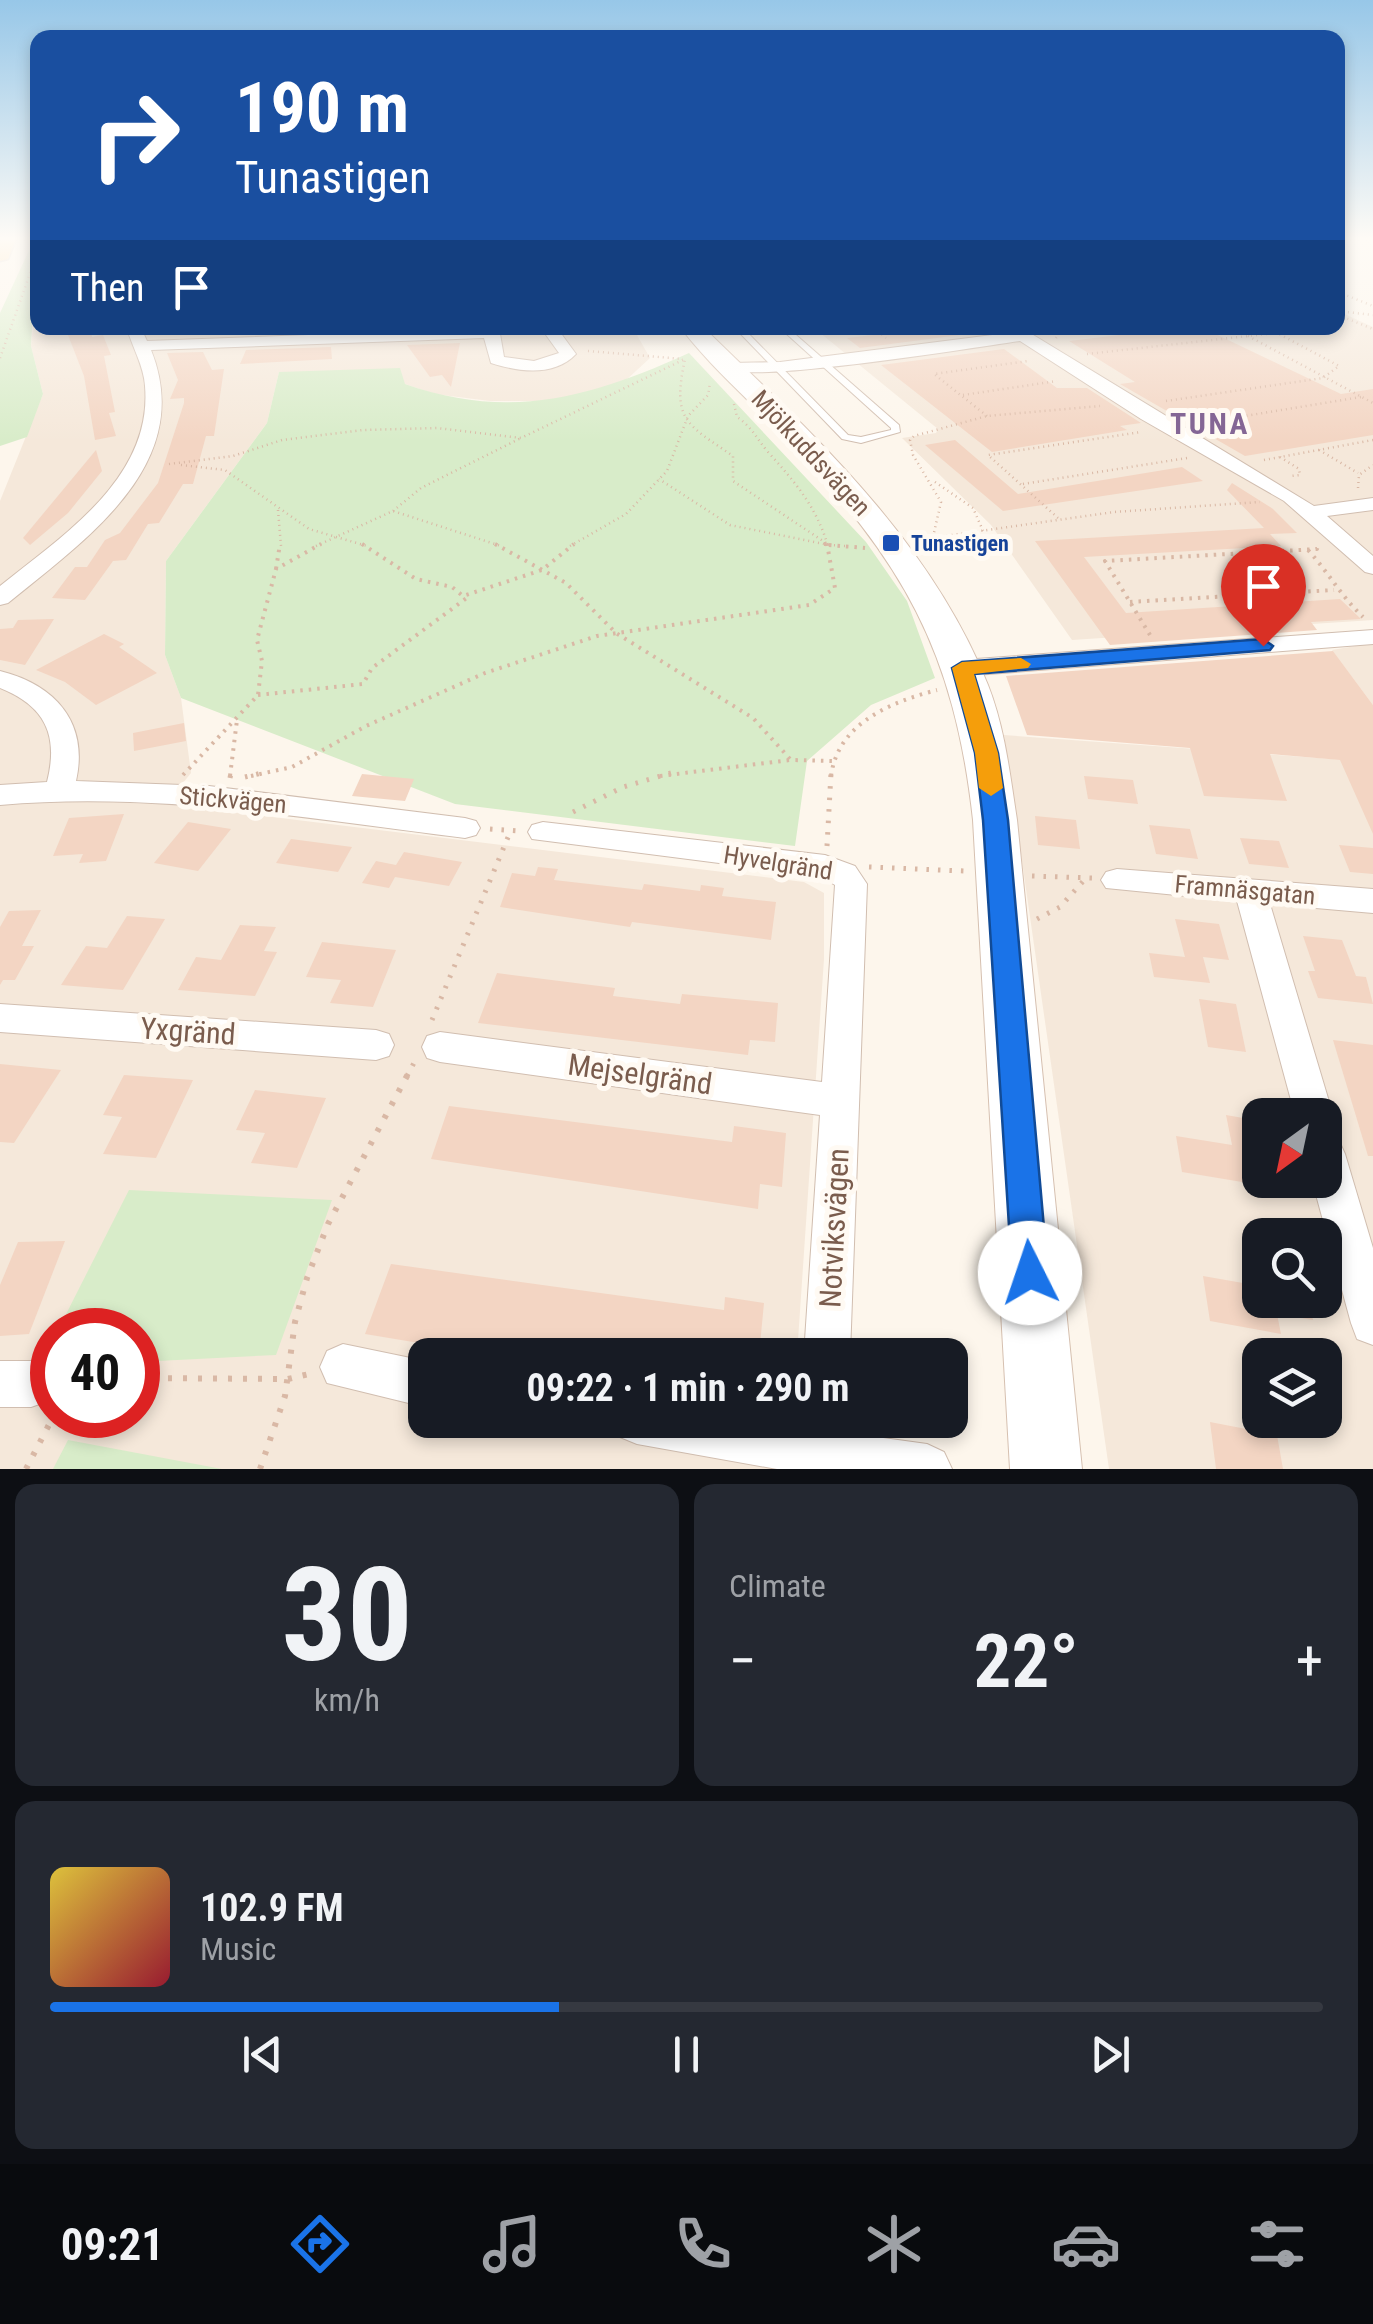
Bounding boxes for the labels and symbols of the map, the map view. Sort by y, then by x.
street label: Mjölkuddsvägen [745,384,877,522]
district label: TUNA [1170,406,1250,441]
place label: Tunastigen [911,531,1009,556]
marker: Tunastigen [880,532,902,554]
pin [1221,544,1306,647]
street label: Stickvägen [178,781,288,819]
street label: Hyvelgränd [721,840,835,886]
street label: Framnäsgatan [1174,869,1316,911]
street label: Yxgränd [139,1010,237,1052]
street label: Mejselgränd [566,1047,714,1101]
north arrow [1242,1098,1342,1198]
street label: Notviksvägen [812,1147,856,1309]
position arrow [978,1221,1082,1325]
speed limit sign: 40 [30,1308,160,1438]

